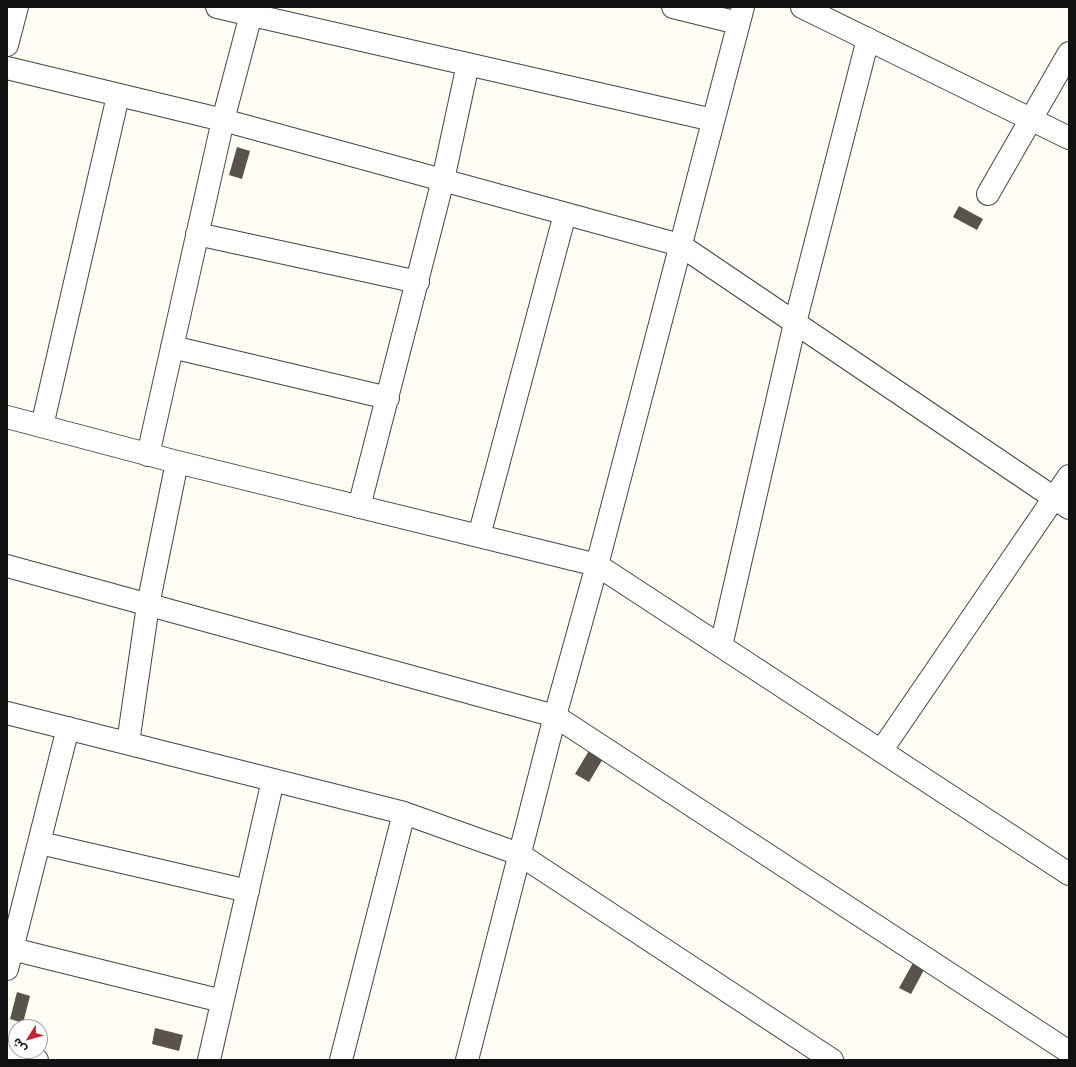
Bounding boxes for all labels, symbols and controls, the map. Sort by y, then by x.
north arrow [8,1019,48,1059]
text: ش [10,1036,29,1055]

